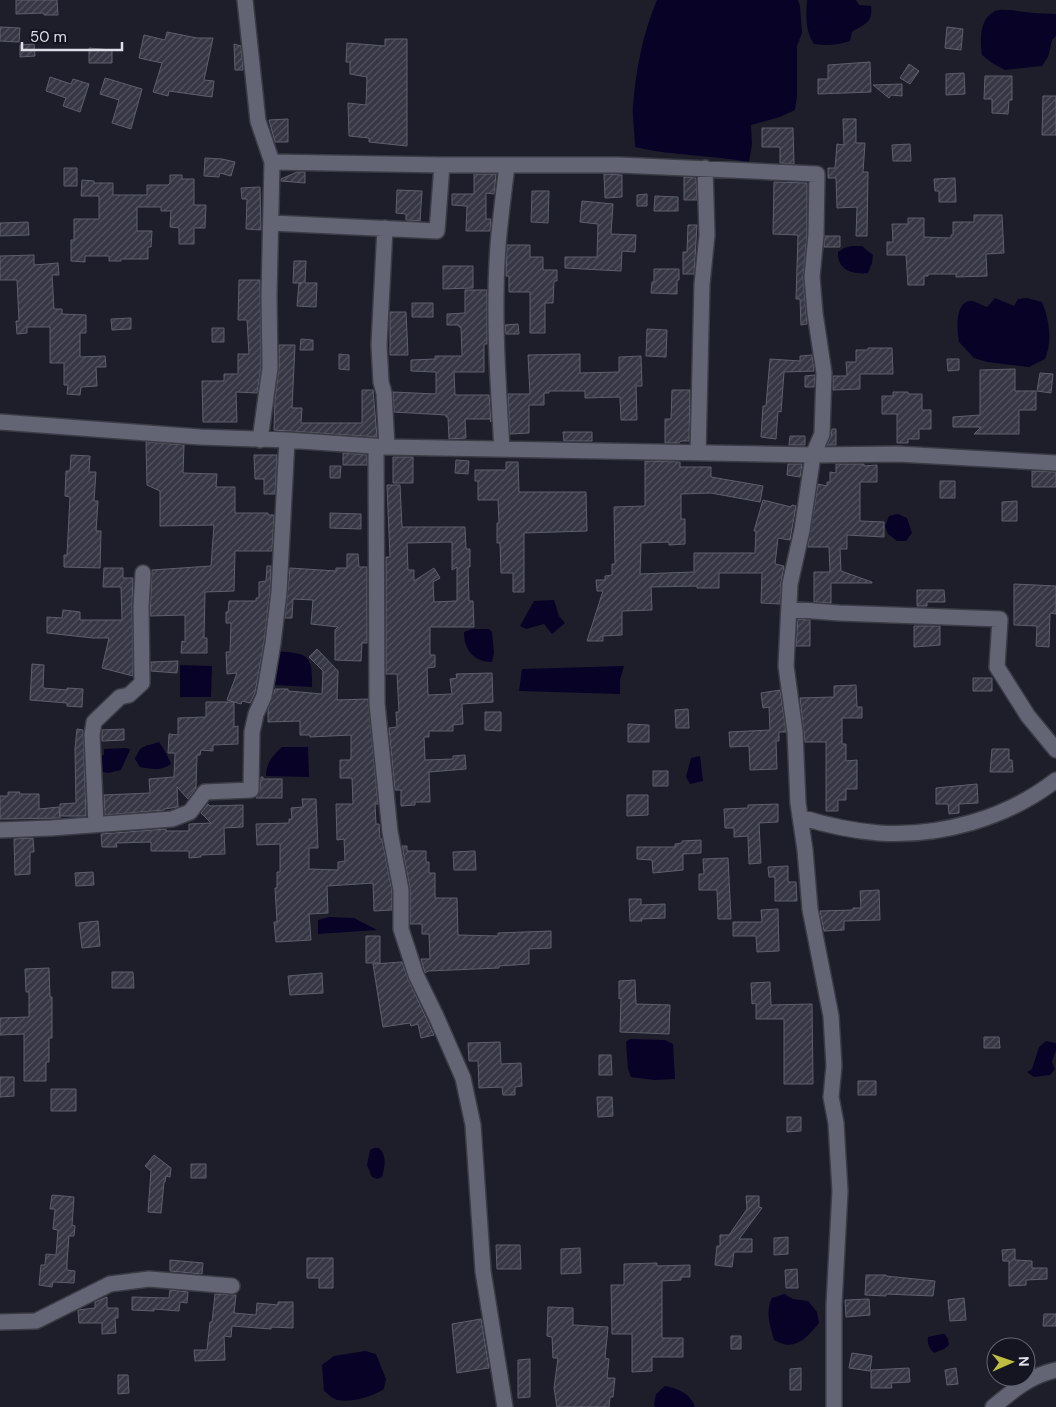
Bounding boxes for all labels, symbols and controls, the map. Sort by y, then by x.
scale bar [22,20,122,52]
text: 50 m [30,27,67,47]
north arrow [986,1337,1036,1387]
text: N [1015,1356,1033,1367]

